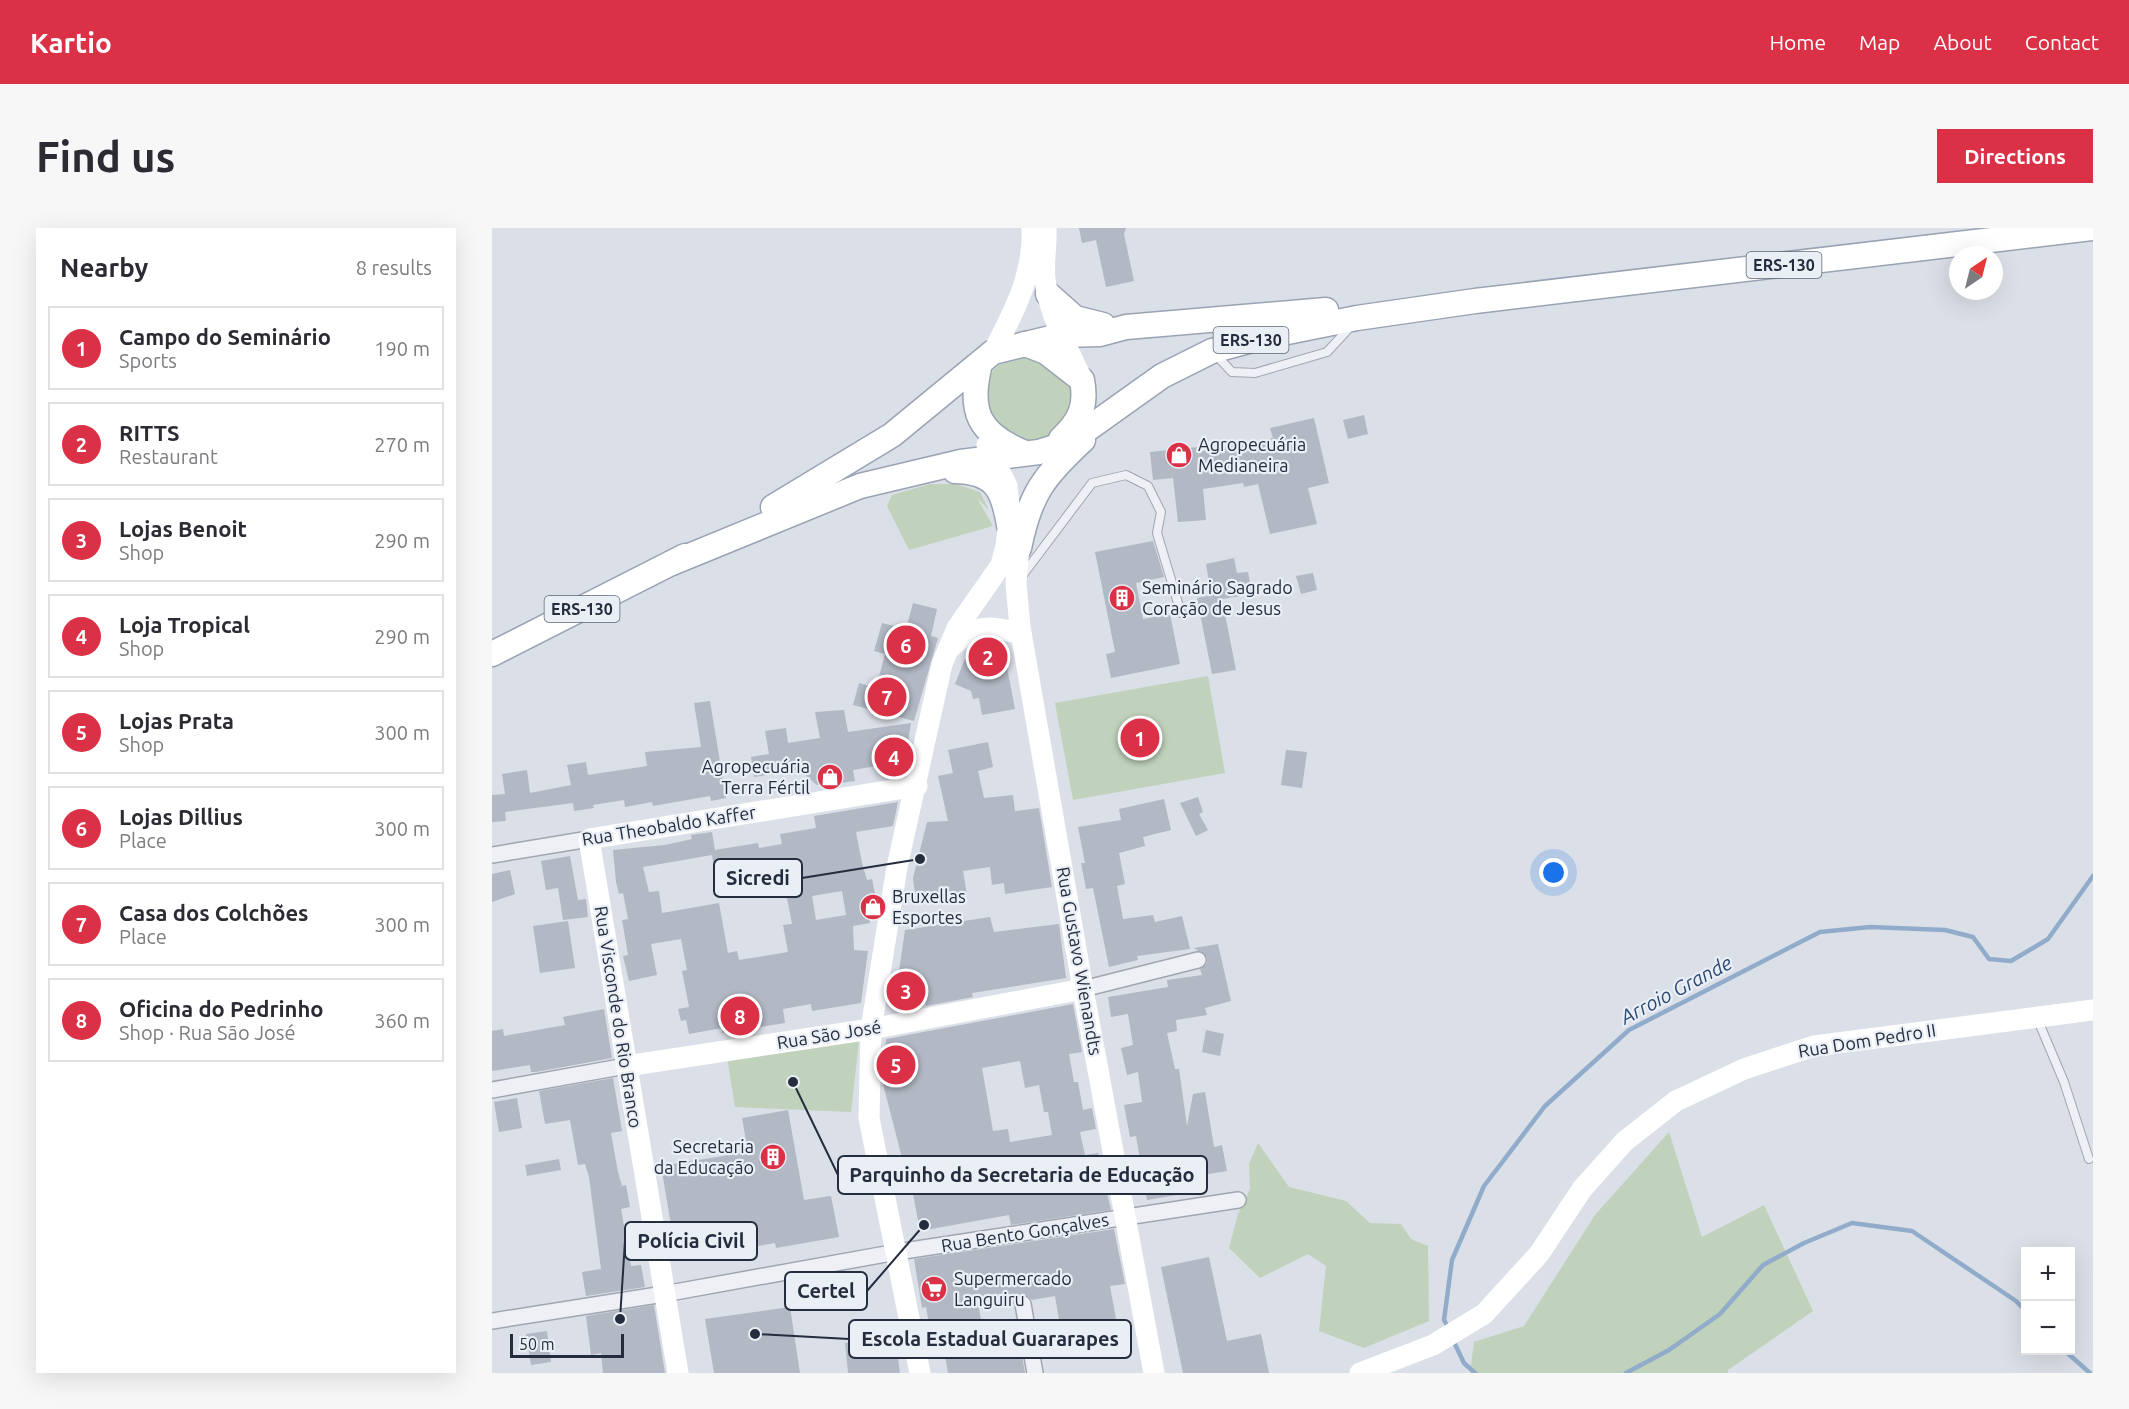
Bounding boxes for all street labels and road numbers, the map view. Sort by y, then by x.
road number: ERS-130 [1746,252,1822,278]
road number: ERS-130 [1214,327,1288,353]
road number: ERS-130 [544,596,620,622]
street label: Rua Theobaldo Kaffer [580,801,757,849]
street label: Rua Gustavo Wienandts [1054,865,1106,1057]
street label: Rua Visconde do Rio Branco [592,904,646,1129]
street label: Rua São José [775,1016,882,1052]
street label: Rua Dom Pedro II [1796,1019,1937,1061]
street label: Rua Bento Gonçalves [939,1209,1110,1255]

